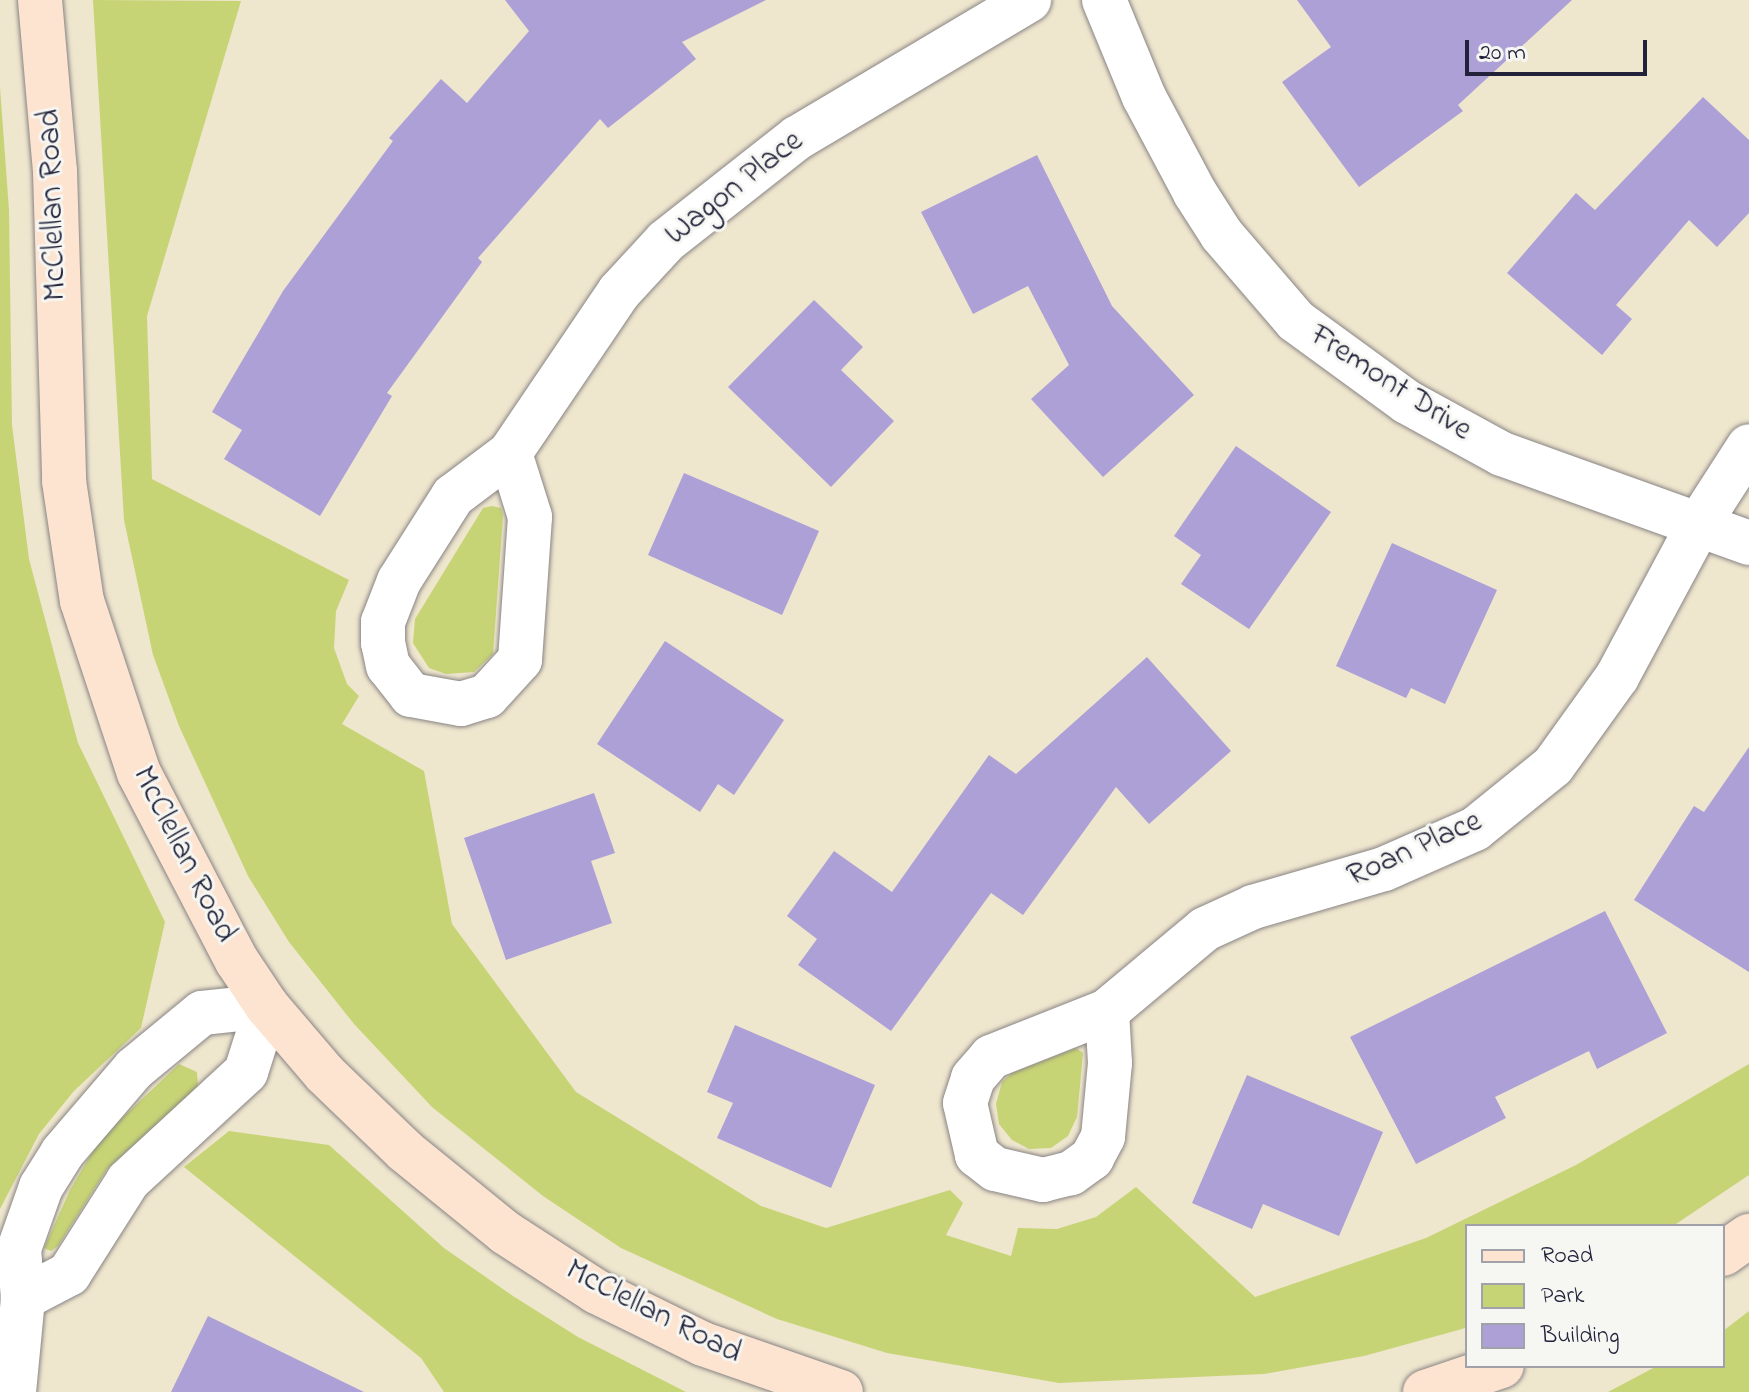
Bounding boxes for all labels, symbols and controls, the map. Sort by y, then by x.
scale bar [1469,24,1651,74]
text: 20 m [1479,36,1526,71]
street label: McClellan Road [31,108,77,302]
street label: Wagon Place [658,123,812,255]
street label: Fremont Drive [1302,317,1478,451]
street label: McClellan Road [122,761,244,949]
street label: Roan Place [1342,803,1488,897]
legend [1465,1224,1725,1368]
text: Road [1541,1239,1593,1274]
street label: McClellan Road [559,1252,747,1374]
text: Park [1541,1279,1584,1314]
text: Building [1541,1319,1620,1354]

